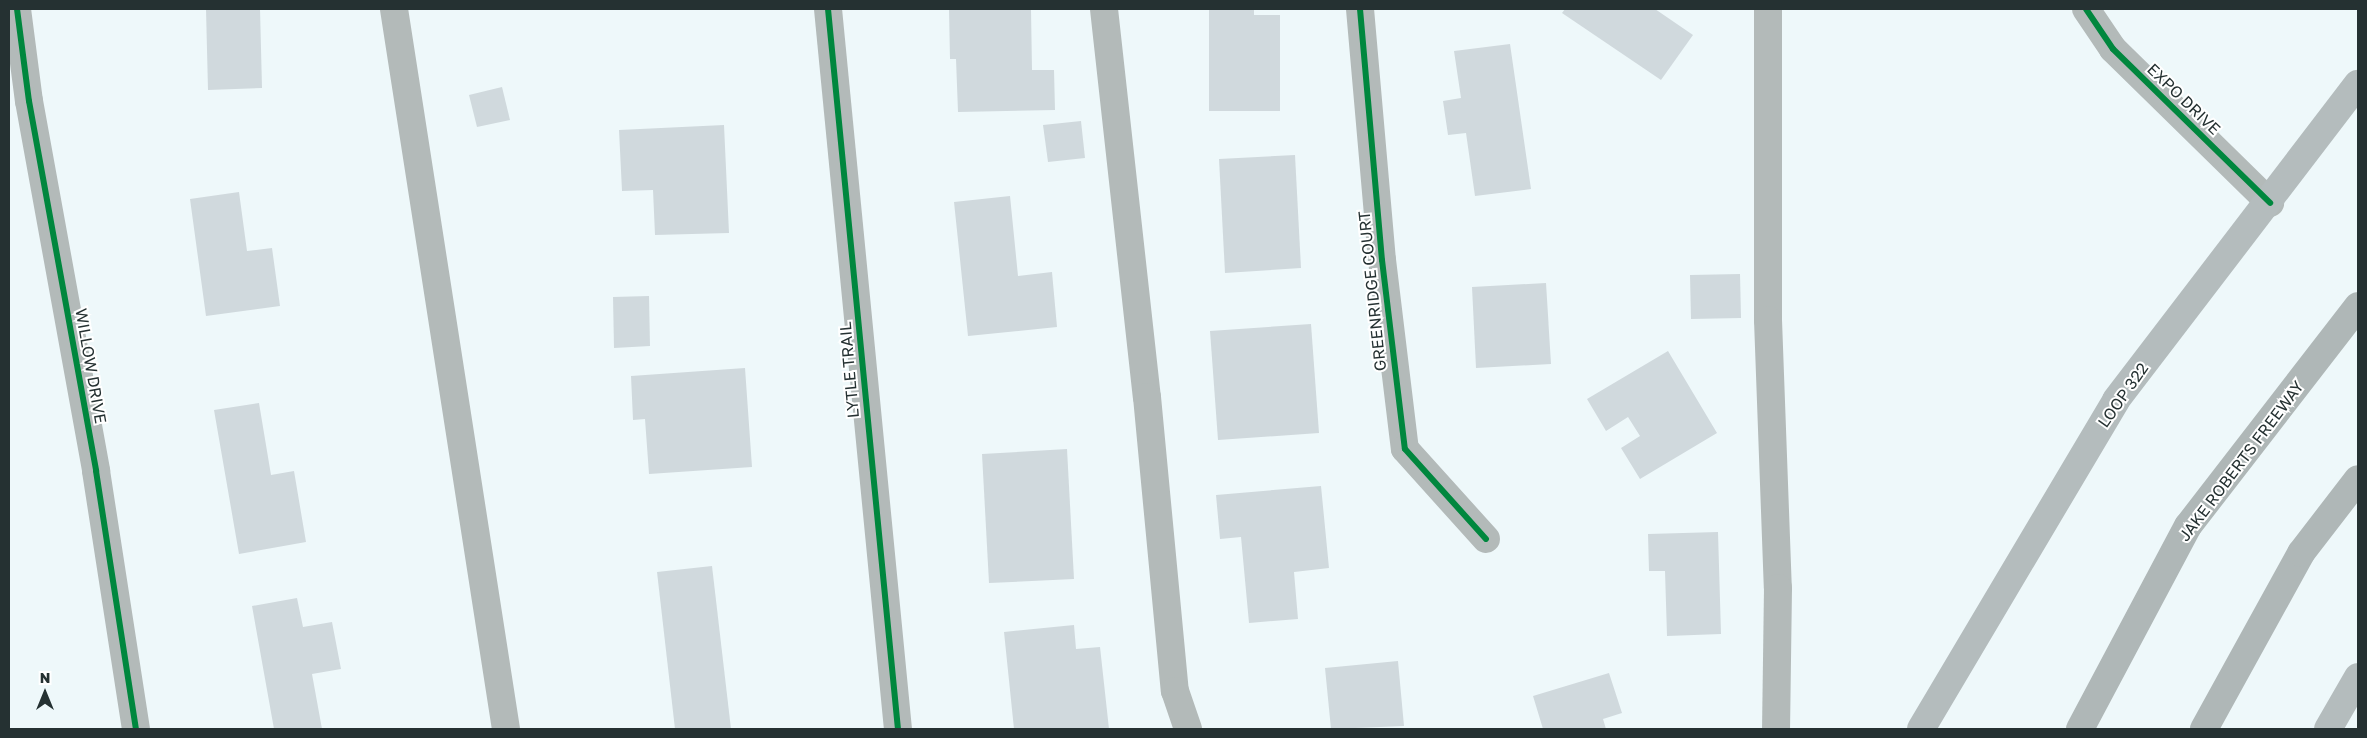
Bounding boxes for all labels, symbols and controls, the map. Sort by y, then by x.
street label: EXPO DRIVE [2143,59,2225,139]
street label: GREENRIDGE COURT [1354,210,1390,372]
street label: WILLOW DRIVE [71,307,111,425]
street label: LYTLE TRAIL [835,321,863,419]
street label: LOOP 322 [2094,359,2152,431]
street label: JAKE ROBERTS FREEWAY [2174,377,2308,545]
north arrow [20,668,70,718]
text: N [40,669,50,686]

